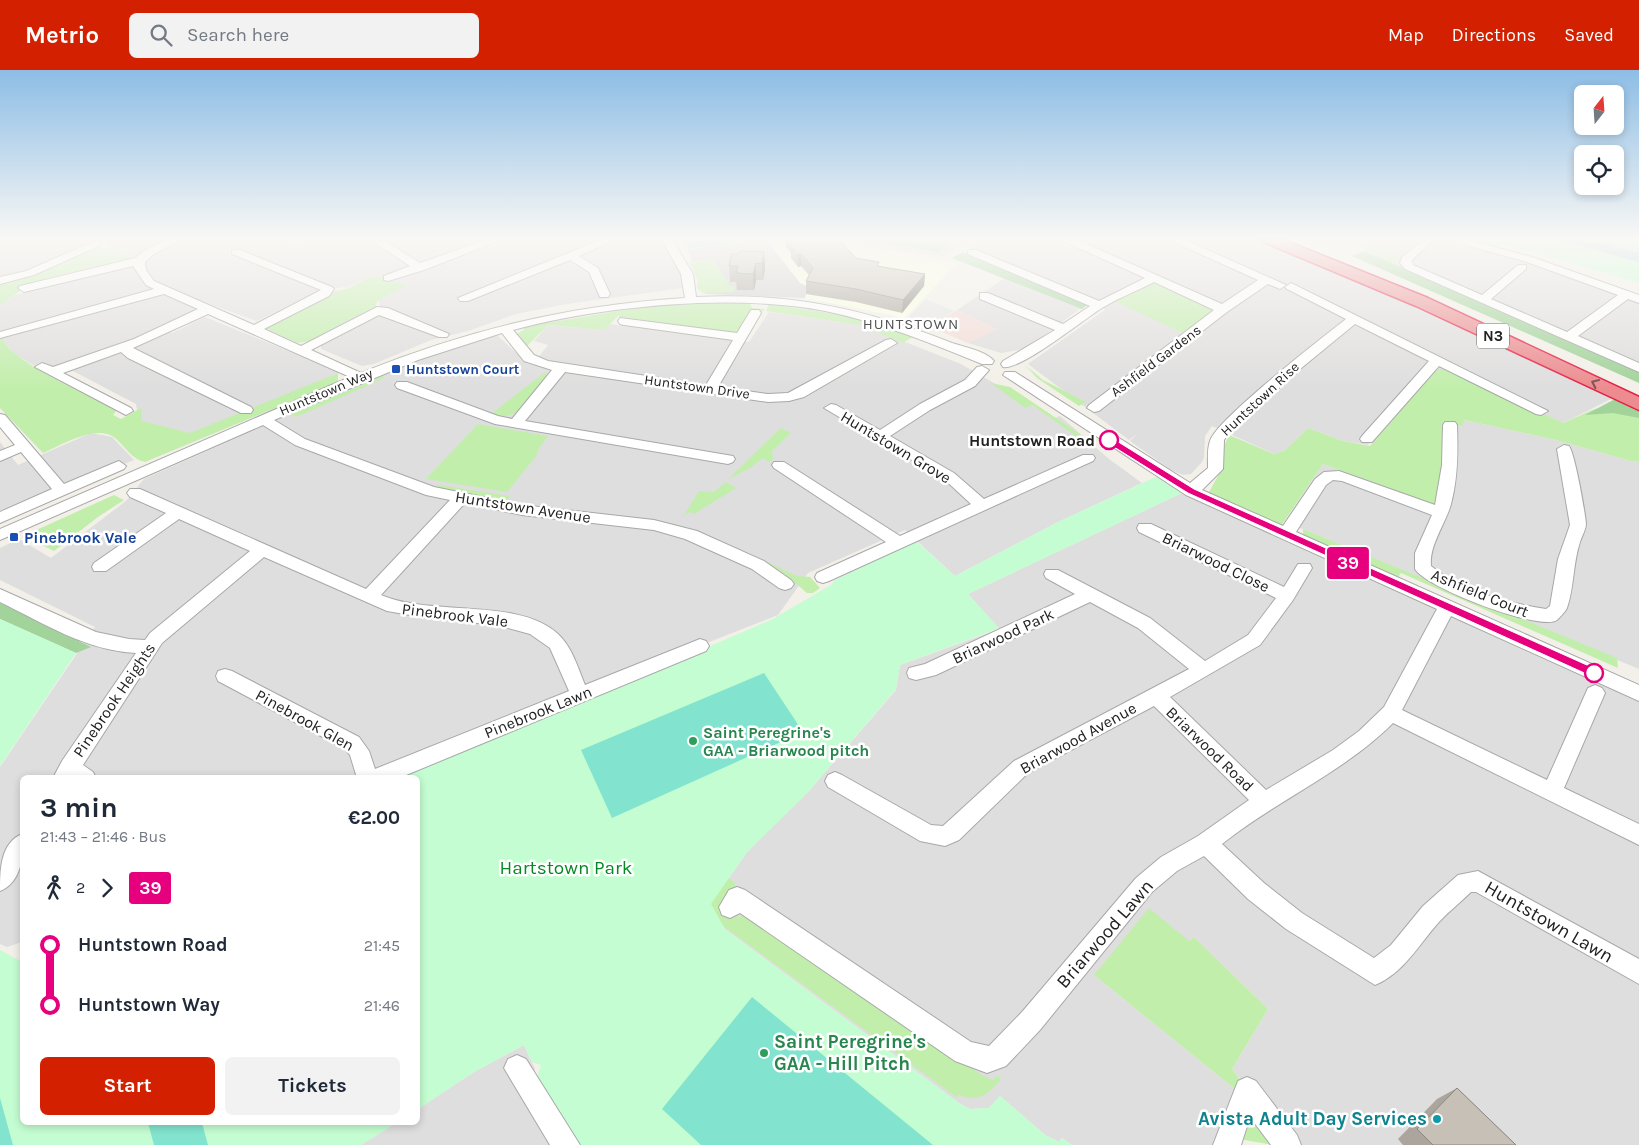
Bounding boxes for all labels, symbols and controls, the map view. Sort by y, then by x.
search box [129,13,479,58]
text: Metrio [25,21,99,49]
icon: search [147,21,175,49]
text: Search here [187,24,289,46]
text: Map [1388,24,1424,46]
text: Directions [1452,24,1536,46]
text: Saved [1564,24,1614,46]
north arrow [1574,85,1624,135]
map controls [1574,85,1624,195]
button: locate [1574,145,1624,195]
district label: HUNTSTOWN [863,315,959,333]
street label: Ashfield Gardens [1108,322,1204,400]
road number: N3 [1477,324,1509,348]
street label: Huntstown Rise [1217,358,1303,440]
place label: Huntstown Court [406,361,520,378]
marker: Huntstown Court [390,363,402,375]
street label: Huntstown Way [277,364,376,419]
street label: Huntstown Drive [643,371,751,403]
one-way arrow [1591,379,1600,389]
street label: Huntstown Grove [837,407,955,487]
marker: Huntstown Road [1099,430,1119,450]
place label: Huntstown Road [969,431,1095,450]
street label: Huntstown Avenue [454,487,592,527]
place label: Pinebrook Vale [24,528,136,547]
street label: Briarwood Close [1159,528,1273,596]
marker: Pinebrook Vale [8,531,20,543]
line badge: 39 [1326,547,1370,579]
text: 39 [1337,552,1359,574]
street label: Ashfield Court [1428,565,1532,621]
street label: Pinebrook Vale [401,599,509,631]
street label: Briarwood Park [949,604,1057,668]
street label: Pinebrook Heights [69,639,159,761]
unlabelled marker [1584,663,1604,683]
street label: Pinebrook Lawn [481,682,595,742]
street label: Pinebrook Glen [252,685,358,755]
street label: Briarwood Avenue [1016,698,1140,778]
street label: Briarwood Road [1162,702,1258,796]
place label: Saint Peregrine's GAA - Briarwood pitch [703,723,869,760]
marker: Saint Peregrine's GAA - Briarwood pitch [687,735,699,747]
text: 3 min [40,791,118,824]
text: €2.00 [348,807,400,829]
text: 21:43 – 21:46 · Bus [40,827,167,846]
park label: Hartstown Park [500,857,633,879]
icon: walk [40,874,68,902]
icon: forward [93,874,121,902]
street label: Briarwood Lawn [1052,875,1158,993]
street label: Huntstown Lawn [1481,876,1617,968]
text: 39 [139,877,161,899]
text: 2 [76,878,85,897]
text: Huntstown Road [78,934,228,956]
text: 21:45 [364,936,400,955]
text: Huntstown Way [78,994,220,1016]
text: 21:46 [364,996,400,1015]
place label: Saint Peregrine's GAA - Hill Pitch [774,1031,926,1075]
marker: Saint Peregrine's GAA - Hill Pitch [758,1047,770,1059]
button: Start [40,1057,215,1115]
button: Tickets [225,1057,400,1115]
place label: Avista Adult Day Services [1198,1108,1427,1130]
marker: Avista Adult Day Services [1431,1113,1443,1125]

